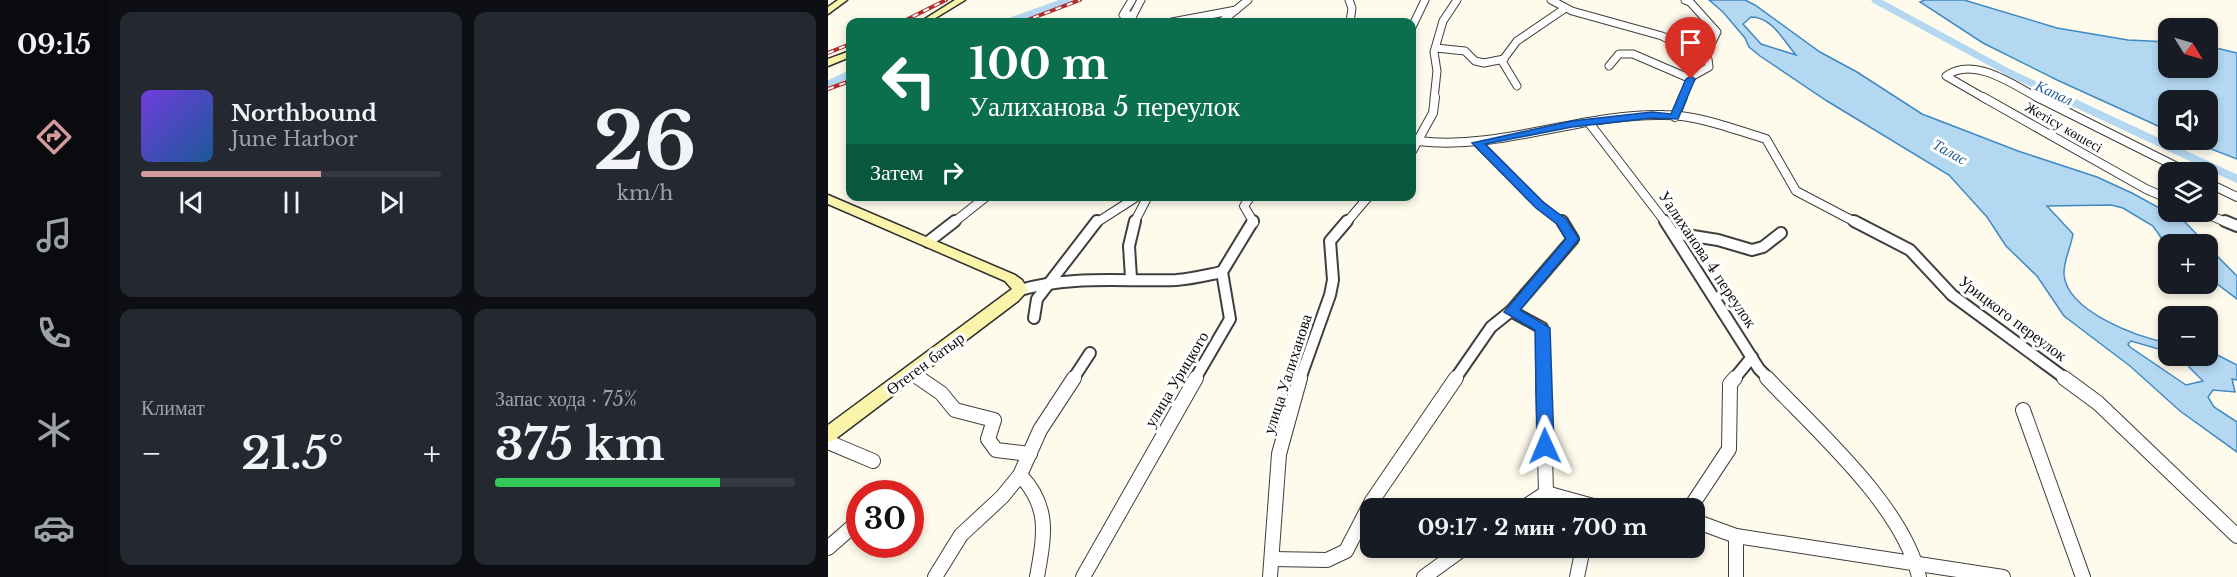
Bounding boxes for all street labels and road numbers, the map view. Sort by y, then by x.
street label: Жетісу көшесі [2022,98,2106,156]
street label: Уалиханова 4 переулок [1655,187,1761,332]
street label: Урицкого переулок [1955,271,2071,365]
street label: улица Уалиханова [1258,311,1316,437]
street label: Өтеген батыр [882,327,968,399]
street label: улица Урицкого [1140,327,1212,431]

